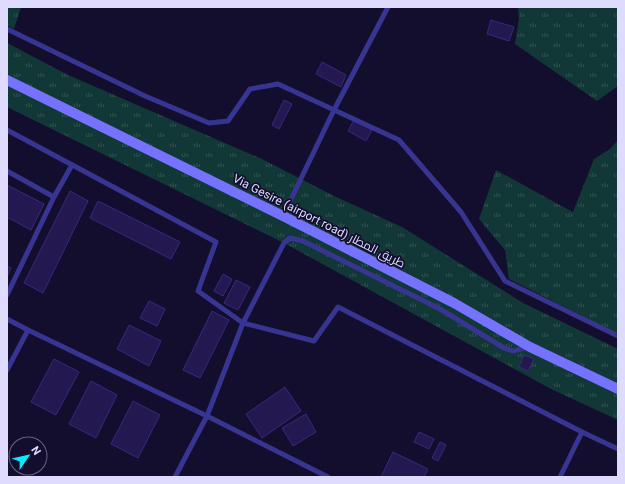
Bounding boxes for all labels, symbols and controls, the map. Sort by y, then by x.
street label: Via Gesire (airport road) طريق المطار [231,171,408,271]
north arrow [8,436,48,476]
text: N [28,444,44,458]

